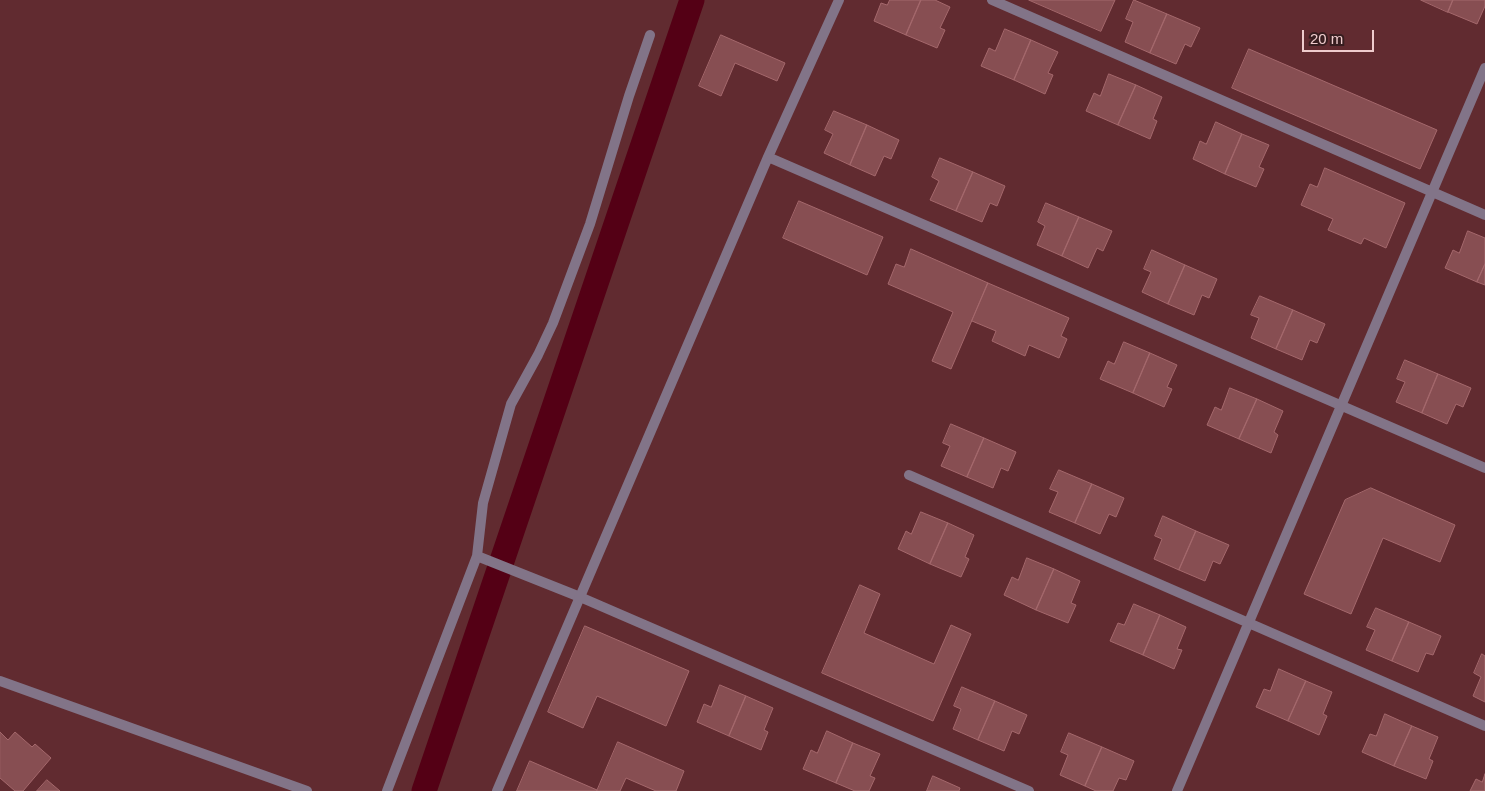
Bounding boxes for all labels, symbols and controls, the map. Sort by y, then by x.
scale bar [1305,20,1378,52]
text: 20 m [1310,30,1343,47]

